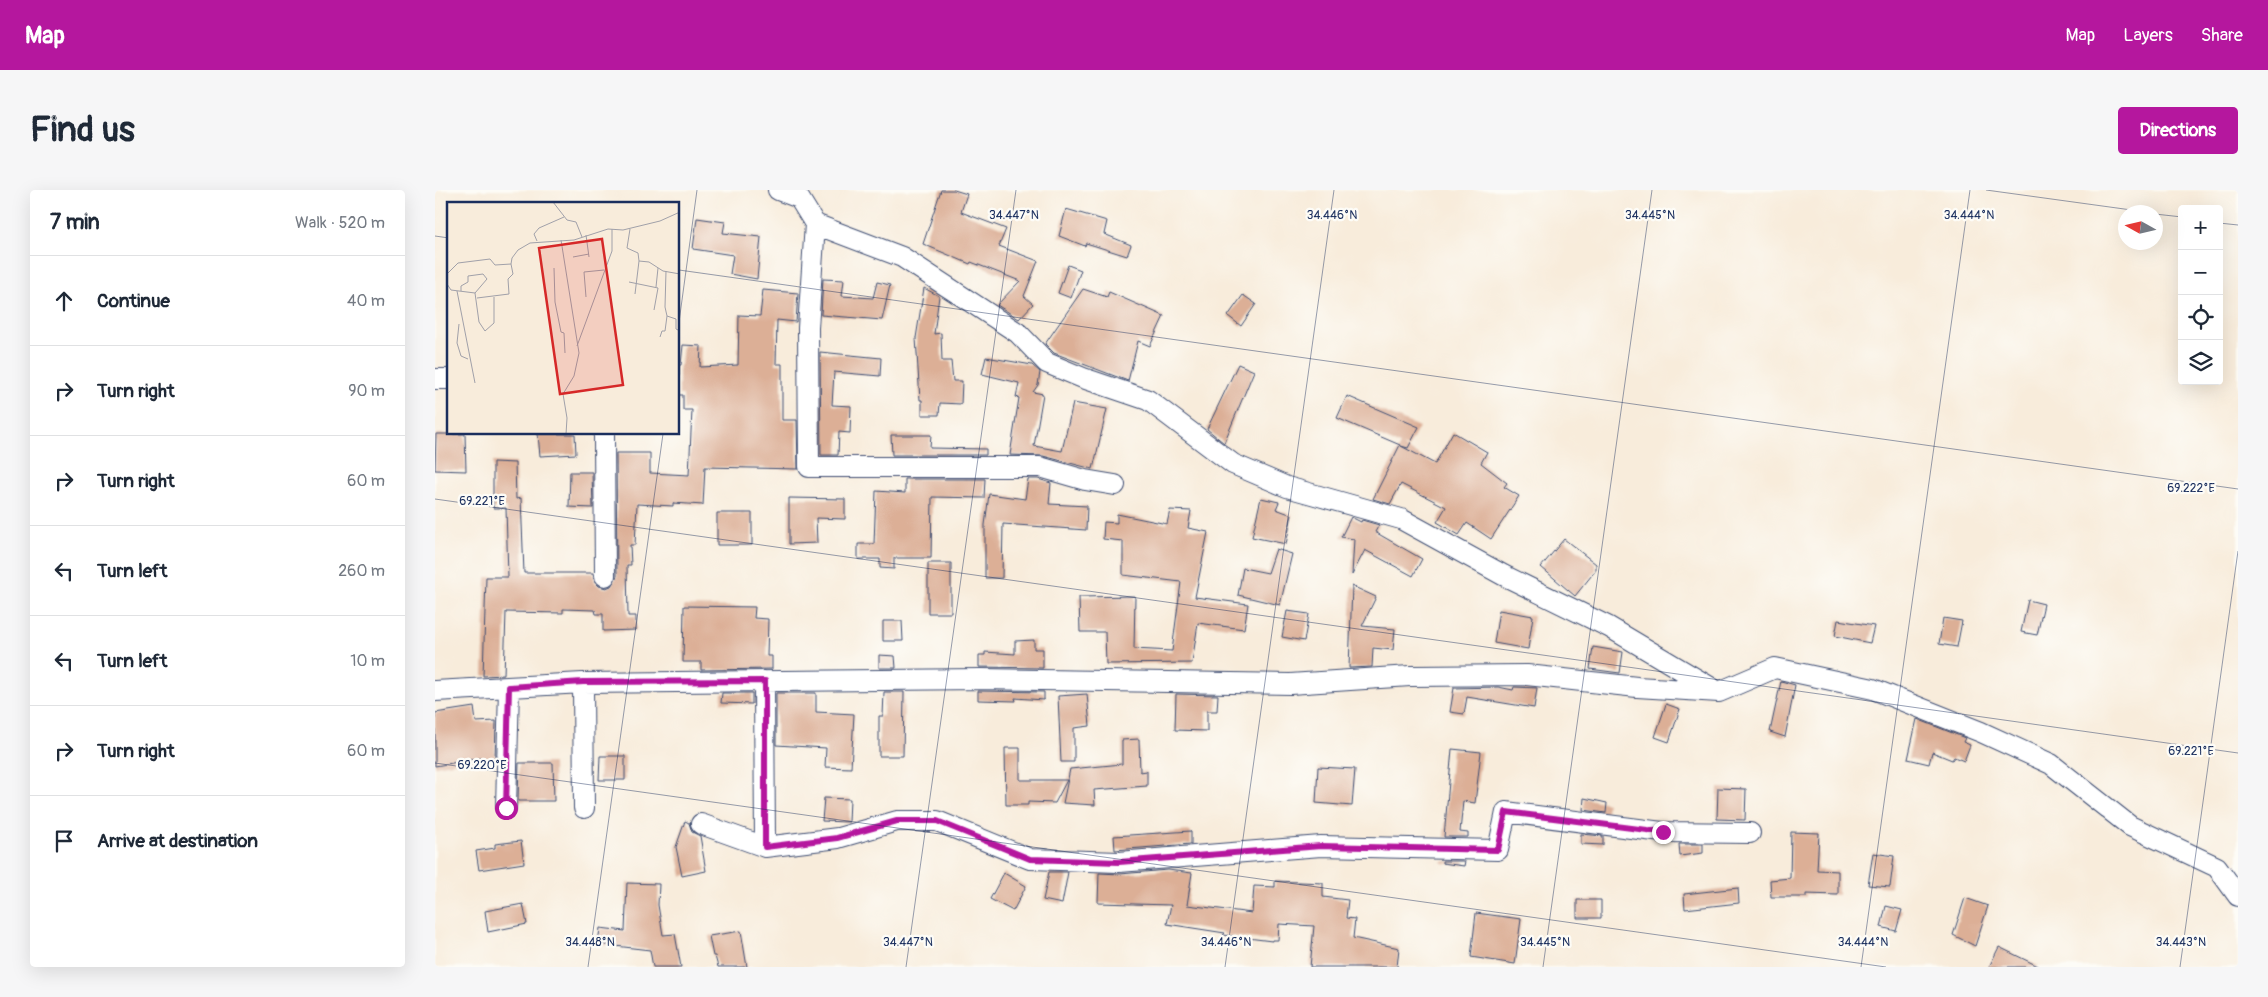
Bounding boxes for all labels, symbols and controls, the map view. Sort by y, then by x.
text: Map [25,21,65,50]
text: Map [2066,24,2095,47]
text: Layers [2123,24,2173,47]
text: Share [2201,24,2243,47]
button: Directions [2118,107,2238,154]
text: Find us [30,108,135,152]
inset map [447,202,680,435]
north arrow [2118,205,2163,250]
map controls [2178,205,2223,385]
button: + [2178,205,2223,250]
text: 34.447°N [989,208,1039,223]
text: 34.446°N [1307,208,1357,223]
text: 34.445°N [1625,208,1675,223]
text: 34.444°N [1944,208,1994,223]
text: 7 min [50,209,100,236]
text: Walk · 520 m [295,213,385,233]
button: − [2178,250,2223,295]
icon: ahead [50,287,78,315]
text: Continue [97,289,170,313]
text: 40 m [347,291,385,311]
button: locate [2178,295,2223,340]
button: layers [2178,340,2223,385]
icon: right [50,377,78,405]
text: Turn right [97,379,175,403]
text: 90 m [348,381,385,401]
icon: right [50,467,78,495]
text: Turn right [97,469,175,493]
text: 60 m [347,471,385,491]
text: 69.222°E [2167,481,2215,496]
text: 69.221°E [459,494,505,509]
icon: left [50,557,78,585]
text: Turn left [97,559,167,583]
text: 260 m [338,561,385,581]
icon: left [50,647,78,675]
text: Turn left [97,649,167,673]
text: 10 m [350,651,385,671]
icon: right [50,737,78,765]
text: Turn right [97,739,175,763]
text: 60 m [347,741,385,761]
text: 69.221°E [2168,744,2214,759]
text: 69.220°E [458,758,506,773]
route start [495,797,518,820]
route end [1652,821,1675,844]
icon: arrive [50,827,78,855]
text: Arrive at destination [97,829,258,853]
text: 34.448°N [565,935,615,950]
text: 34.447°N [883,935,933,950]
text: 34.446°N [1201,935,1251,950]
text: 34.445°N [1520,935,1570,950]
text: 34.444°N [1838,935,1888,950]
text: 34.443°N [2156,935,2206,950]

